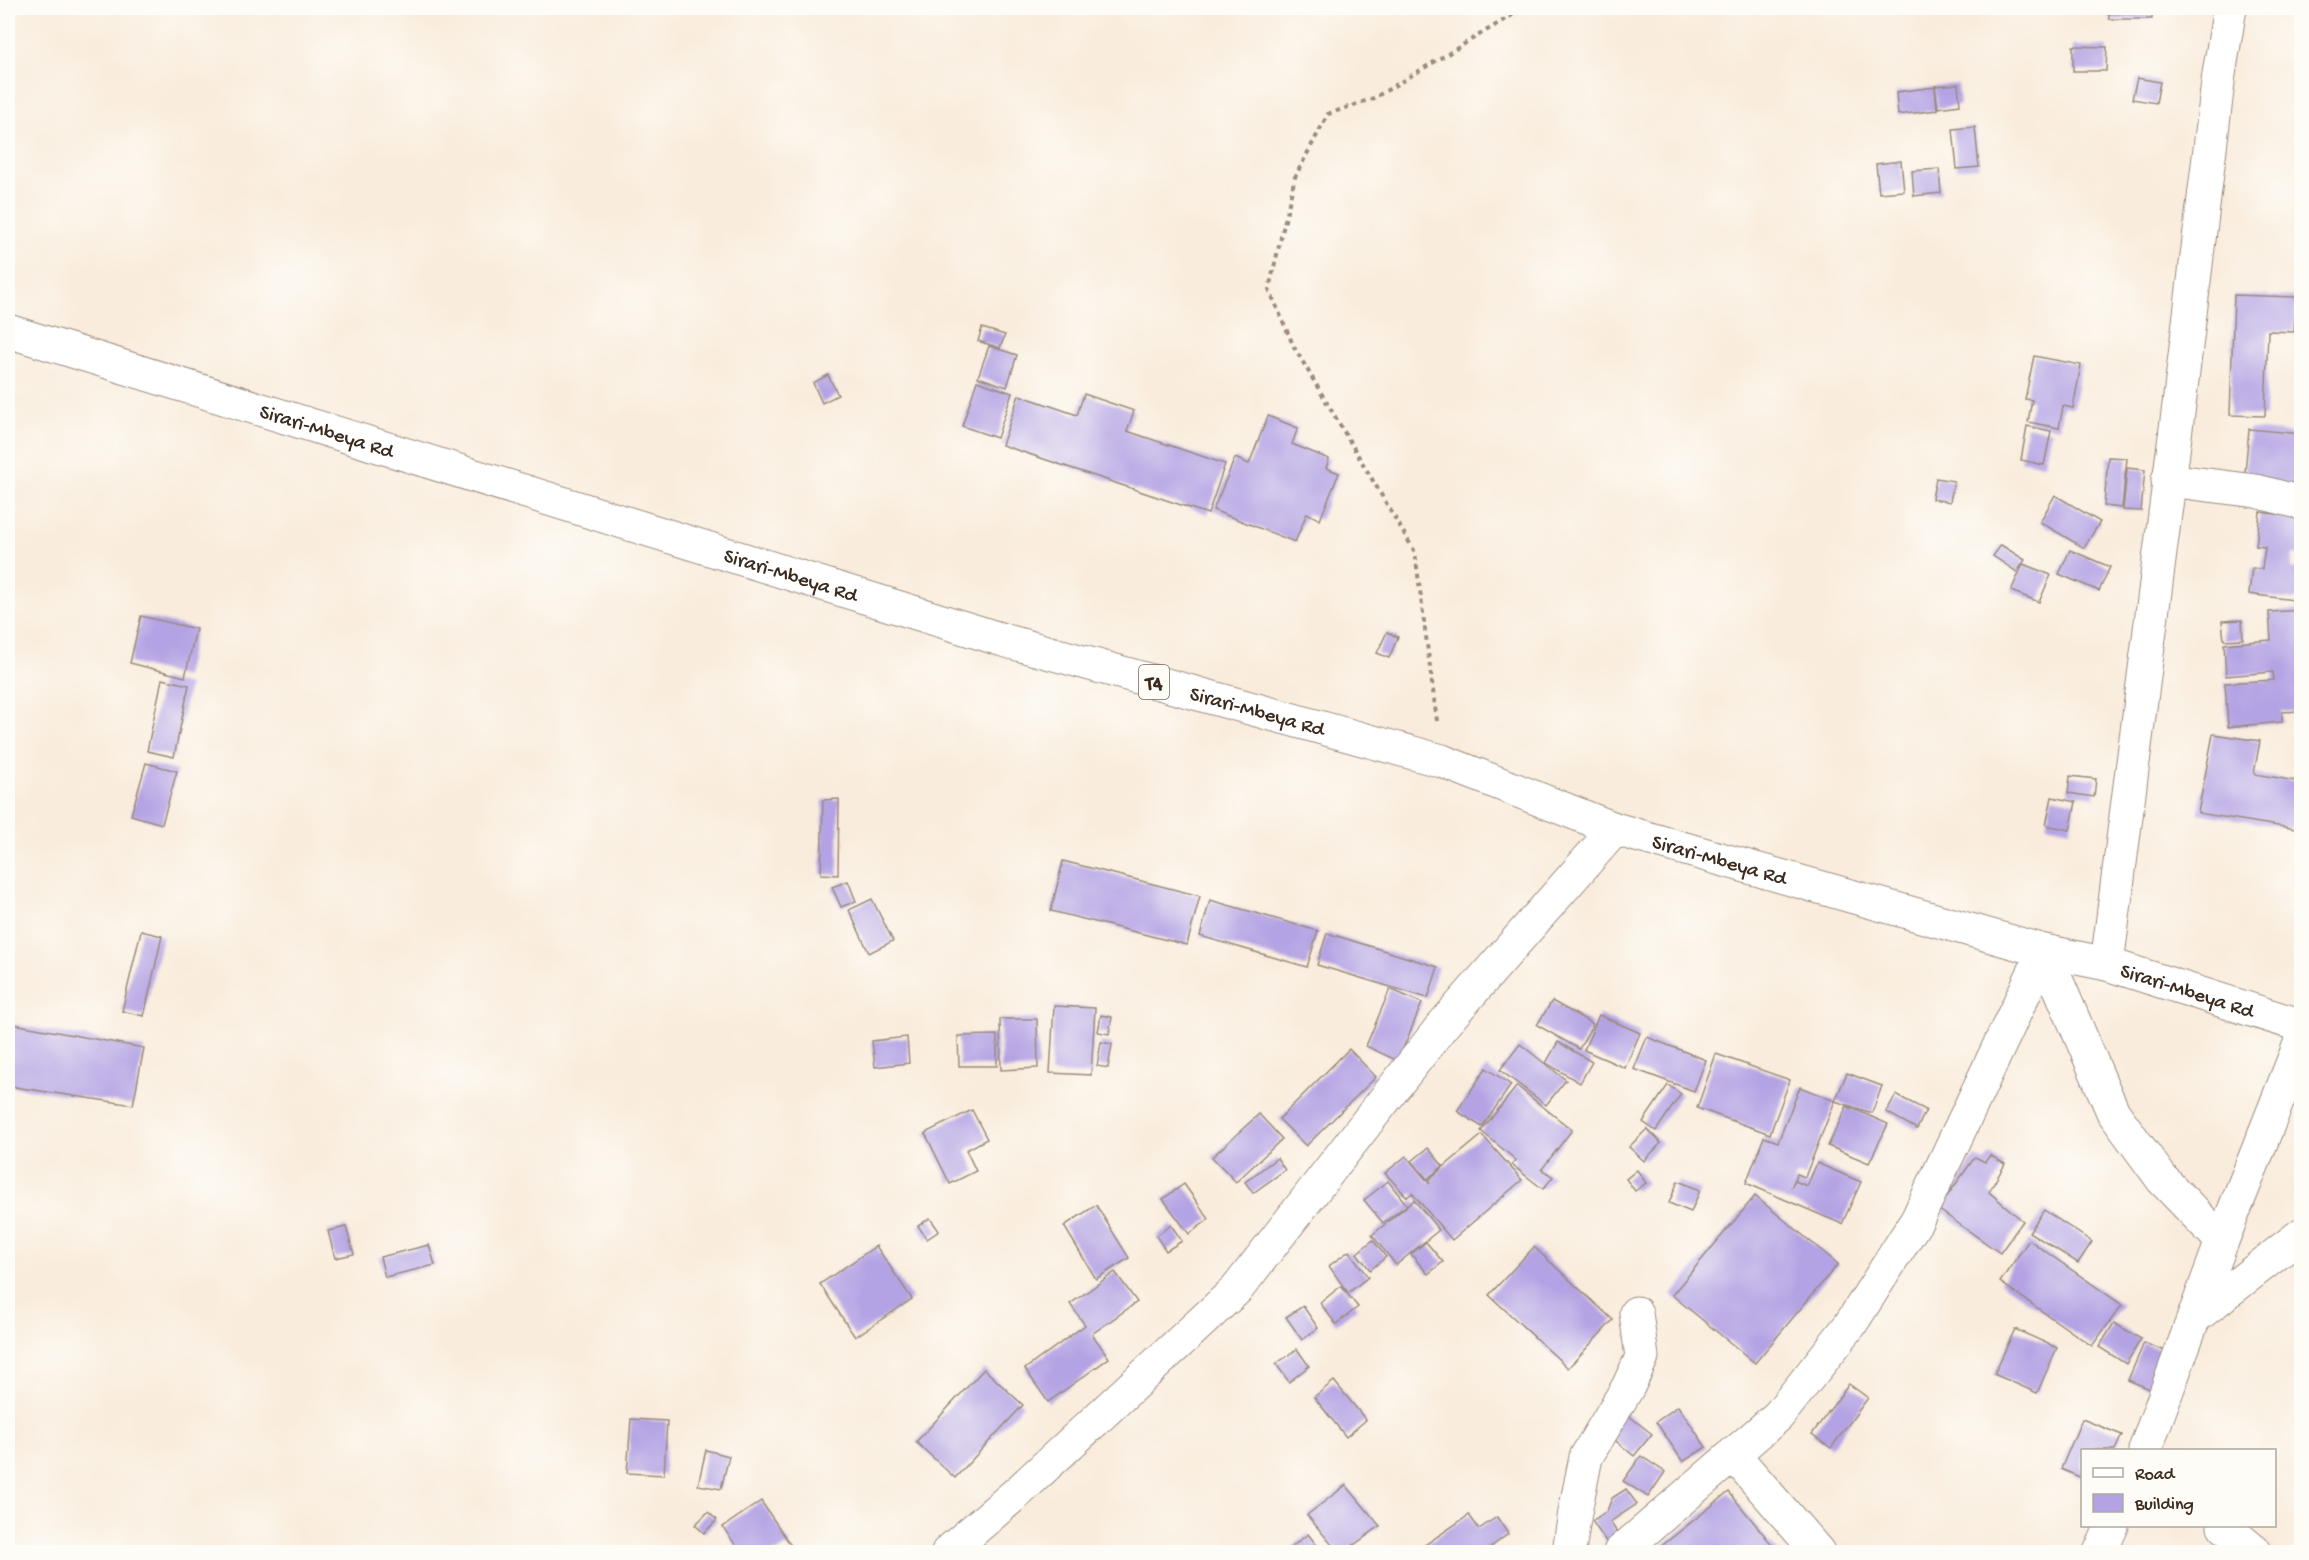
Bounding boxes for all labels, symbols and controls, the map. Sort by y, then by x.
street label: Sirari-Mbeya Rd [256,401,398,466]
street label: Sirari-Mbeya Rd [720,545,862,611]
road number: T4 [1139,665,1169,699]
street label: Sirari-Mbeya Rd [1186,683,1329,745]
street label: Sirari-Mbeya Rd [1649,831,1791,894]
street label: Sirari-Mbeya Rd [2117,960,2258,1026]
legend [2081,1449,2276,1527]
text: Road [2135,1465,2176,1486]
text: Building [2134,1495,2194,1516]

